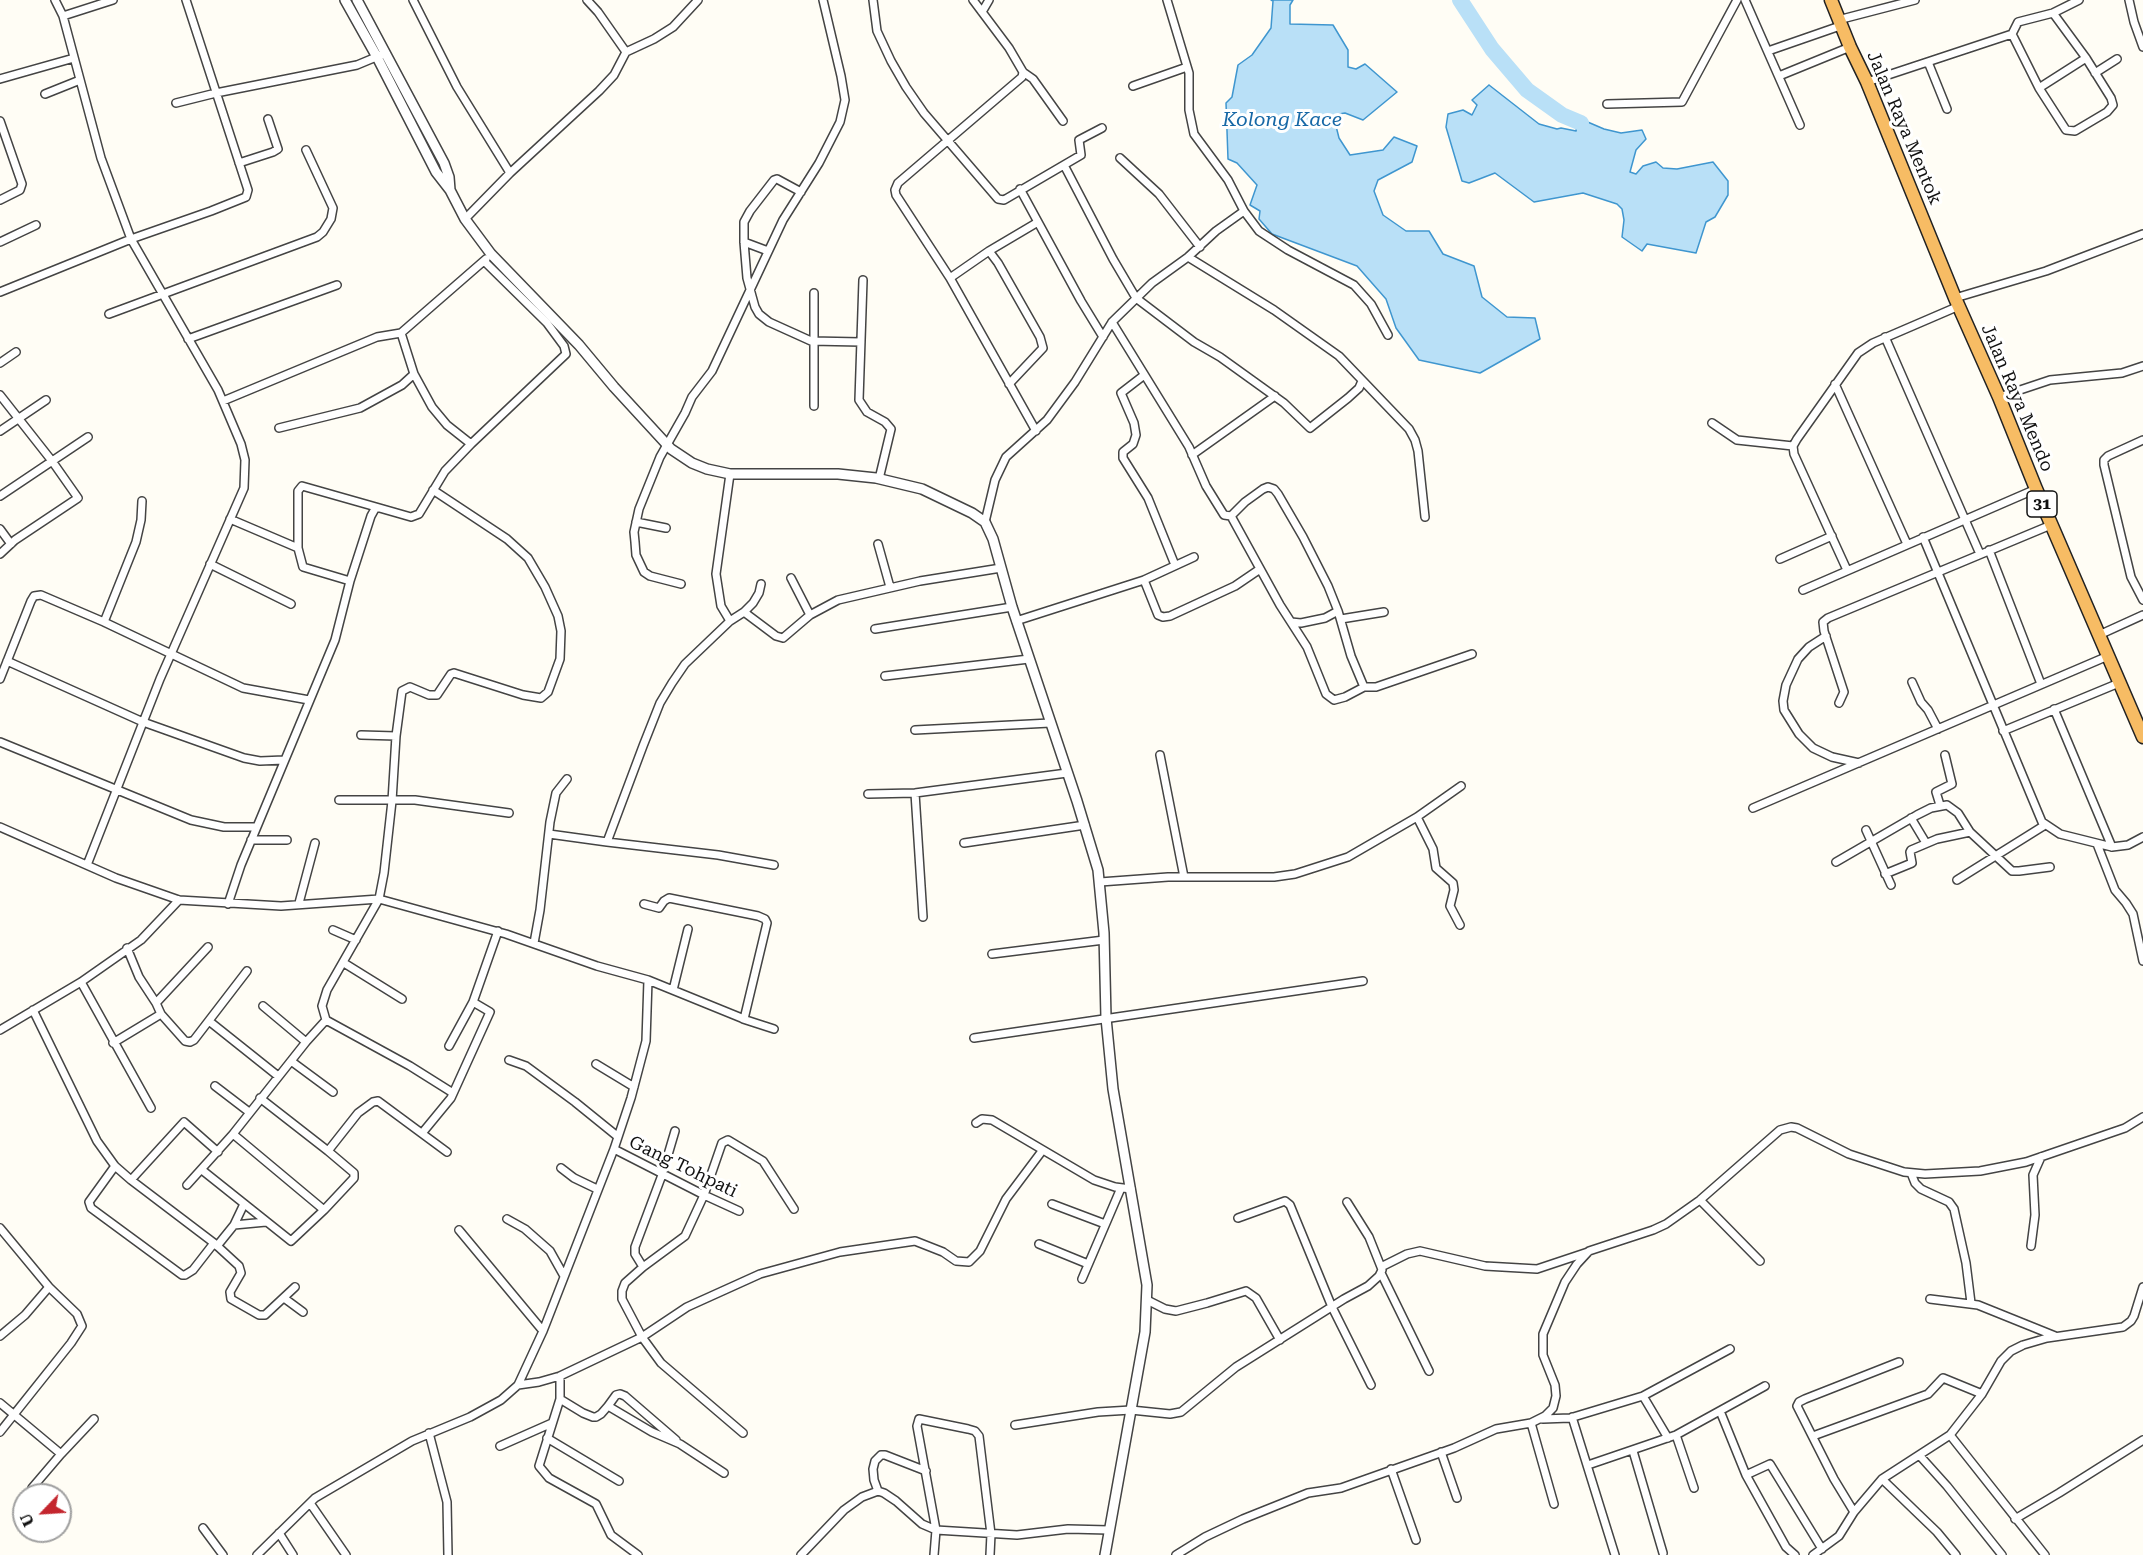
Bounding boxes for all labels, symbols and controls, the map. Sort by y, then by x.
street label: Jalan Raya Mentok [1862,48,1946,208]
water label: Kolong Kace [1222,108,1342,132]
street label: Jalan Raya Mendo [1976,321,2058,475]
road number: 31 [2027,491,2057,517]
street label: Gang Tohpati [625,1132,741,1202]
north arrow [12,1483,72,1543]
text: U [16,1510,38,1530]

